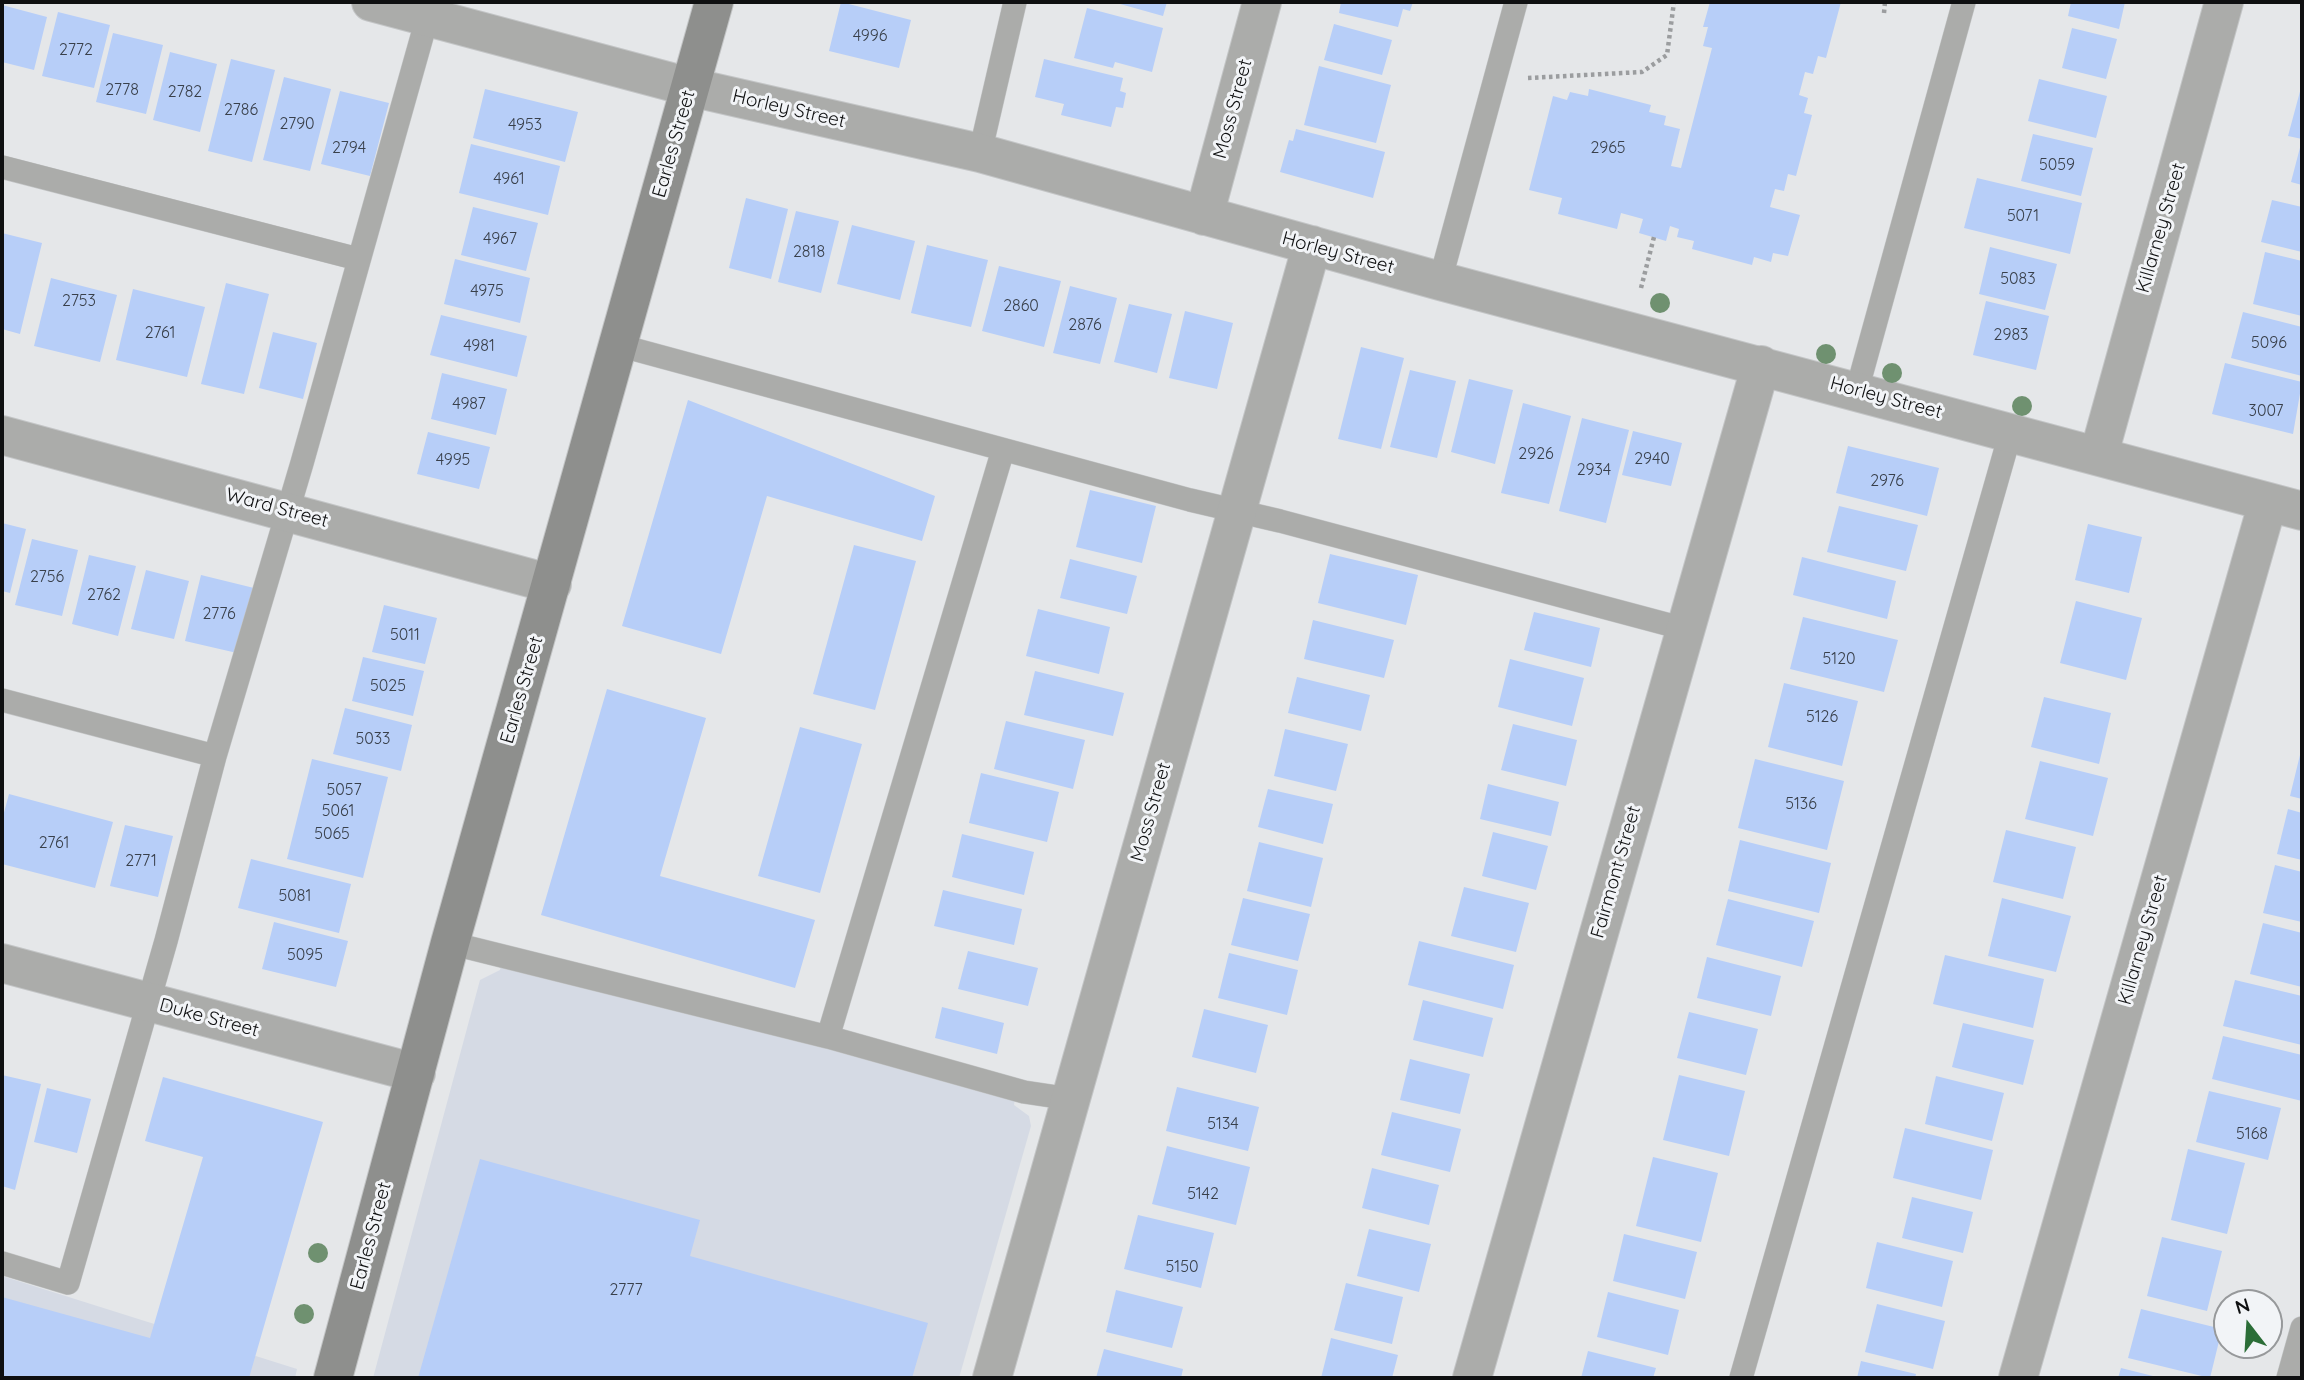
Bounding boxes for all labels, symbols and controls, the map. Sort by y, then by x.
house number: 4996 [853,26,887,46]
house number: 2772 [59,40,93,60]
street label: Moss Street [1209,57,1257,161]
house number: 2778 [105,80,139,100]
house number: 2782 [168,82,202,102]
street label: Horley Street [730,85,848,133]
street label: Earles Street [648,88,700,200]
house number: 2786 [224,100,258,120]
house number: 2790 [279,114,315,134]
house number: 4953 [508,115,542,135]
house number: 2794 [332,138,366,158]
house number: 2965 [1590,138,1626,158]
house number: 5059 [2039,155,2075,175]
street label: Killarney Street [2132,160,2190,296]
house number: 4961 [493,169,525,189]
house number: 5071 [2007,206,2039,226]
street label: Horley Street [1279,227,1397,279]
house number: 4967 [483,229,517,249]
house number: 2818 [793,242,825,262]
house number: 5083 [2000,269,2036,289]
house number: 4975 [470,281,504,301]
house number: 2753 [62,291,96,311]
house number: 2860 [1003,296,1039,316]
house number: 2876 [1068,315,1102,335]
house number: 2761 [145,323,175,343]
house number: 2983 [1994,325,2028,345]
house number: 5096 [2251,333,2287,353]
house number: 4981 [463,336,495,356]
street label: Horley Street [1827,372,1945,424]
house number: 4987 [452,394,486,414]
house number: 3007 [2249,401,2283,421]
house number: 2926 [1518,444,1554,464]
house number: 2940 [1634,449,1670,469]
house number: 4995 [436,450,470,470]
house number: 2934 [1577,460,1611,480]
house number: 2976 [1870,471,1904,491]
street label: Ward Street [223,483,331,533]
house number: 2756 [30,567,64,587]
house number: 2762 [87,585,121,605]
house number: 2776 [202,604,236,624]
house number: 5011 [390,625,420,645]
street label: Earles Street [496,634,548,746]
house number: 5120 [1822,649,1856,669]
house number: 5025 [370,676,406,696]
house number: 5126 [1806,707,1838,727]
house number: 5033 [355,729,391,749]
street label: Moss Street [1126,760,1176,864]
house number: 5057 [326,780,362,800]
house number: 5136 [1785,794,1817,814]
house number: 5061 [322,801,354,821]
street label: Fairmont Street [1586,803,1646,941]
house number: 5065 [314,824,350,844]
house number: 2761 [39,833,69,853]
house number: 2771 [125,851,157,871]
street label: Killarney Street [2114,872,2172,1008]
house number: 5081 [279,886,311,906]
house number: 5095 [287,945,323,965]
street label: Duke Street [157,994,261,1042]
house number: 5134 [1207,1114,1239,1134]
house number: 5168 [2236,1124,2268,1144]
street label: Earles Street [346,1180,396,1292]
house number: 5142 [1187,1184,1219,1204]
house number: 5150 [1166,1257,1198,1277]
house number: 2777 [609,1280,643,1300]
north arrow [2213,1289,2283,1359]
text: N [2232,1292,2253,1319]

